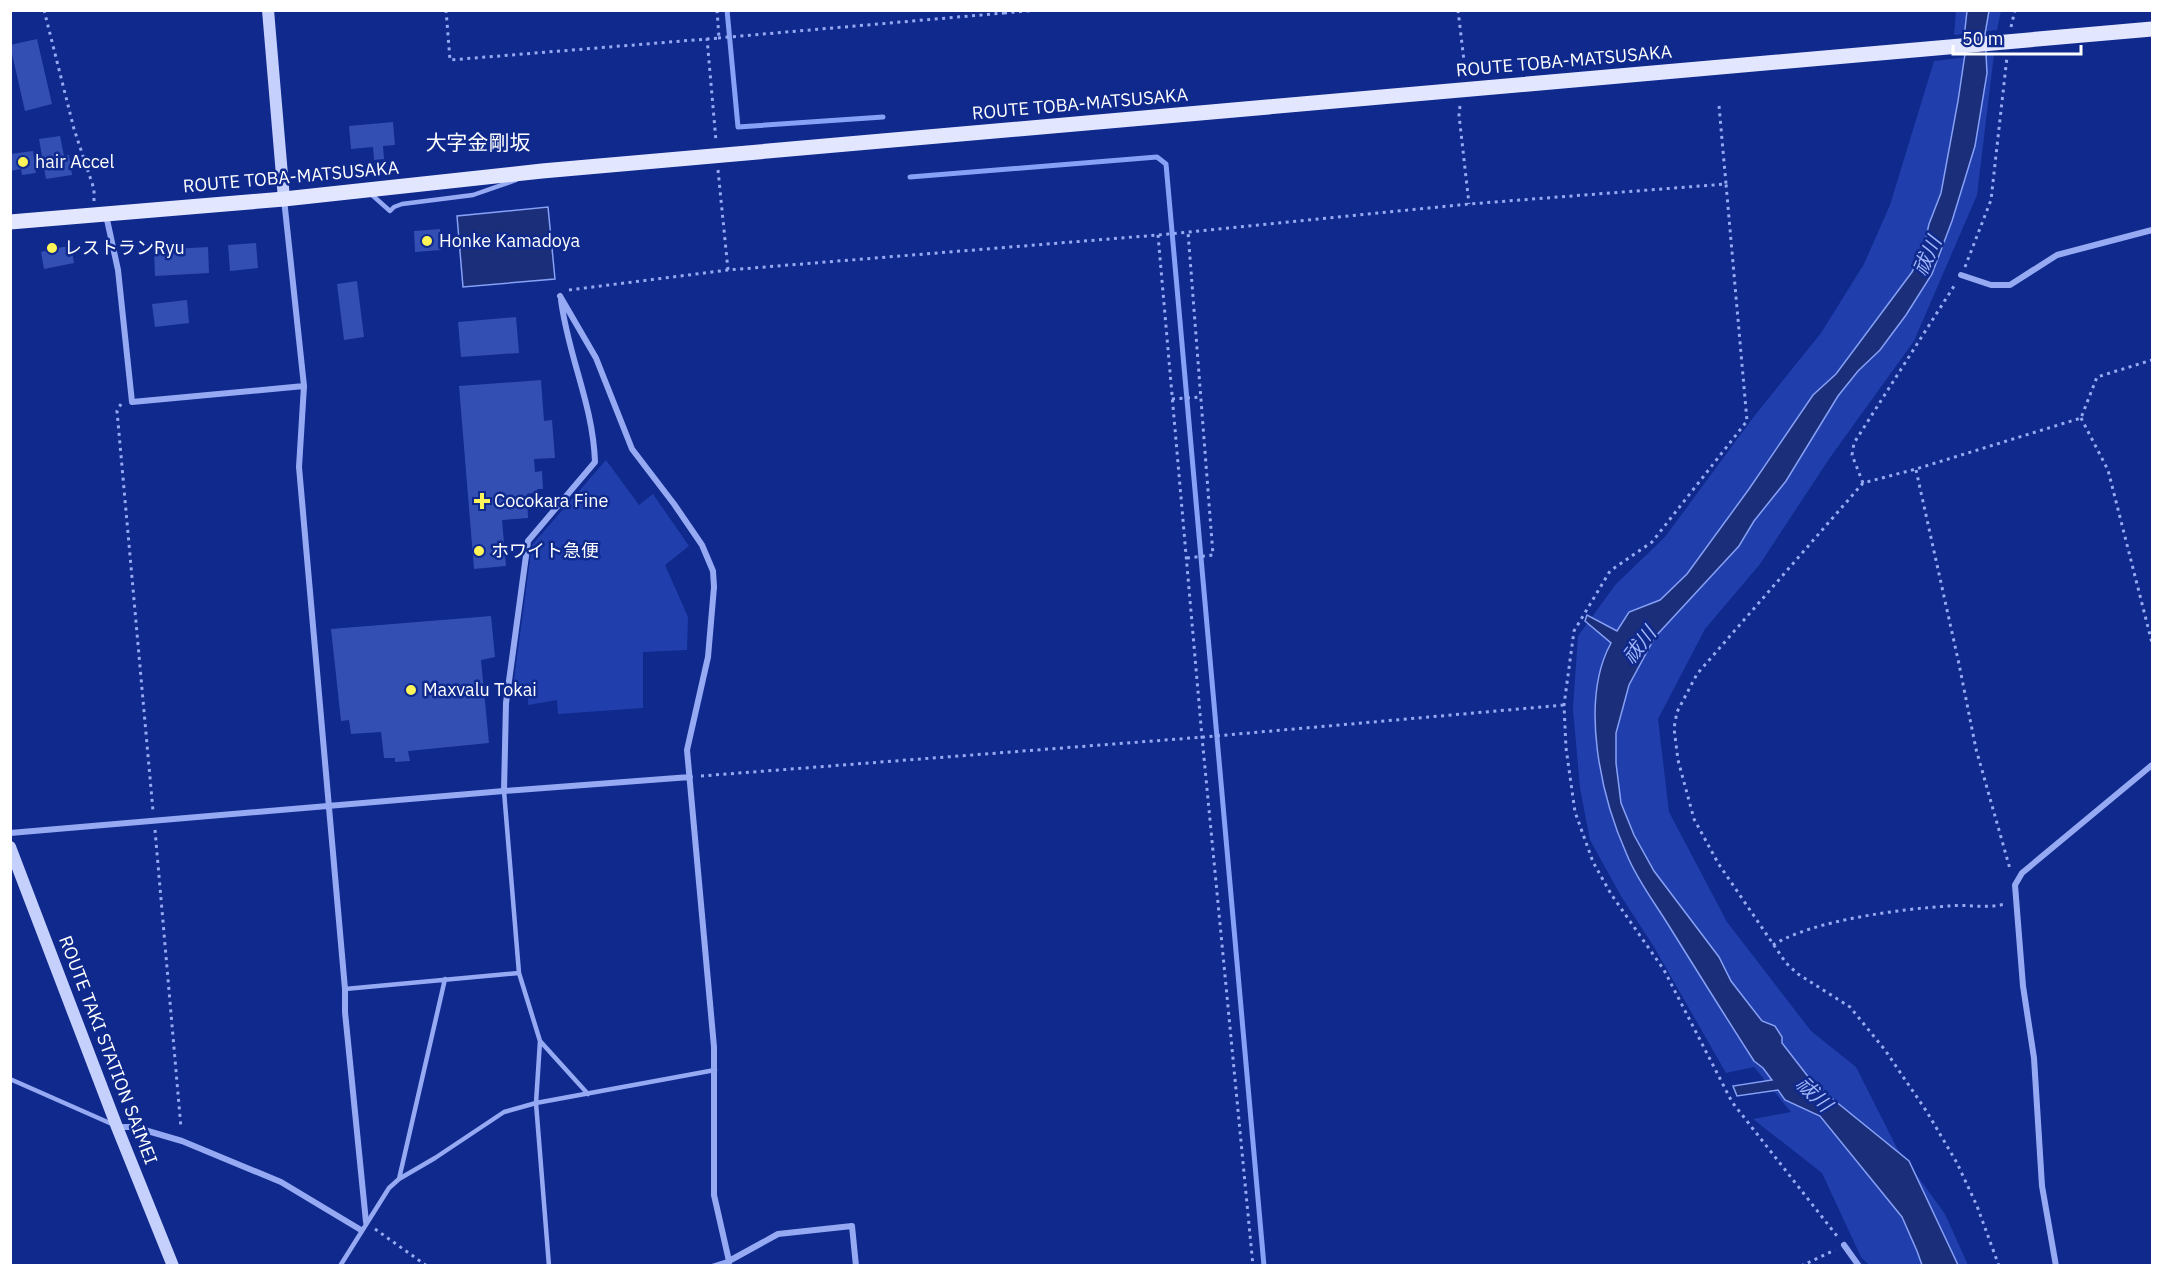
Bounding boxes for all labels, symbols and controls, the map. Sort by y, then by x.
scale bar [1953,18,2080,56]
text: 50 m [1962,27,2004,50]
street label: ROUTE TOBA-MATSUSAKA [1455,40,1673,81]
street label: ROUTE TOBA-MATSUSAKA [971,83,1189,124]
district label: 大字金剛坂 [426,128,531,156]
place label: hair Accel [35,150,115,173]
marker: hair Accel [16,155,30,169]
street label: ROUTE TOBA-MATSUSAKA [182,156,400,197]
place label: Honke Kamadoya [439,229,581,252]
water label: 祓川 [1906,230,1948,280]
marker: Honke Kamadoya [420,234,434,248]
place label: レストランRyu [64,236,185,259]
marker: レストランRyu [45,241,59,255]
place label: Cocokara Fine [494,489,608,512]
marker: Cocokara Fine [475,494,489,508]
place label: ホワイト急便 [491,539,599,562]
marker: ホワイト急便 [472,544,486,558]
water label: 祓川 [1616,619,1663,669]
place label: Maxvalu Tokai [423,678,537,701]
marker: Maxvalu Tokai [404,683,418,697]
street label: ROUTE TAKI STATION SAIMEI [54,932,163,1167]
water label: 祓川 [1791,1070,1840,1119]

